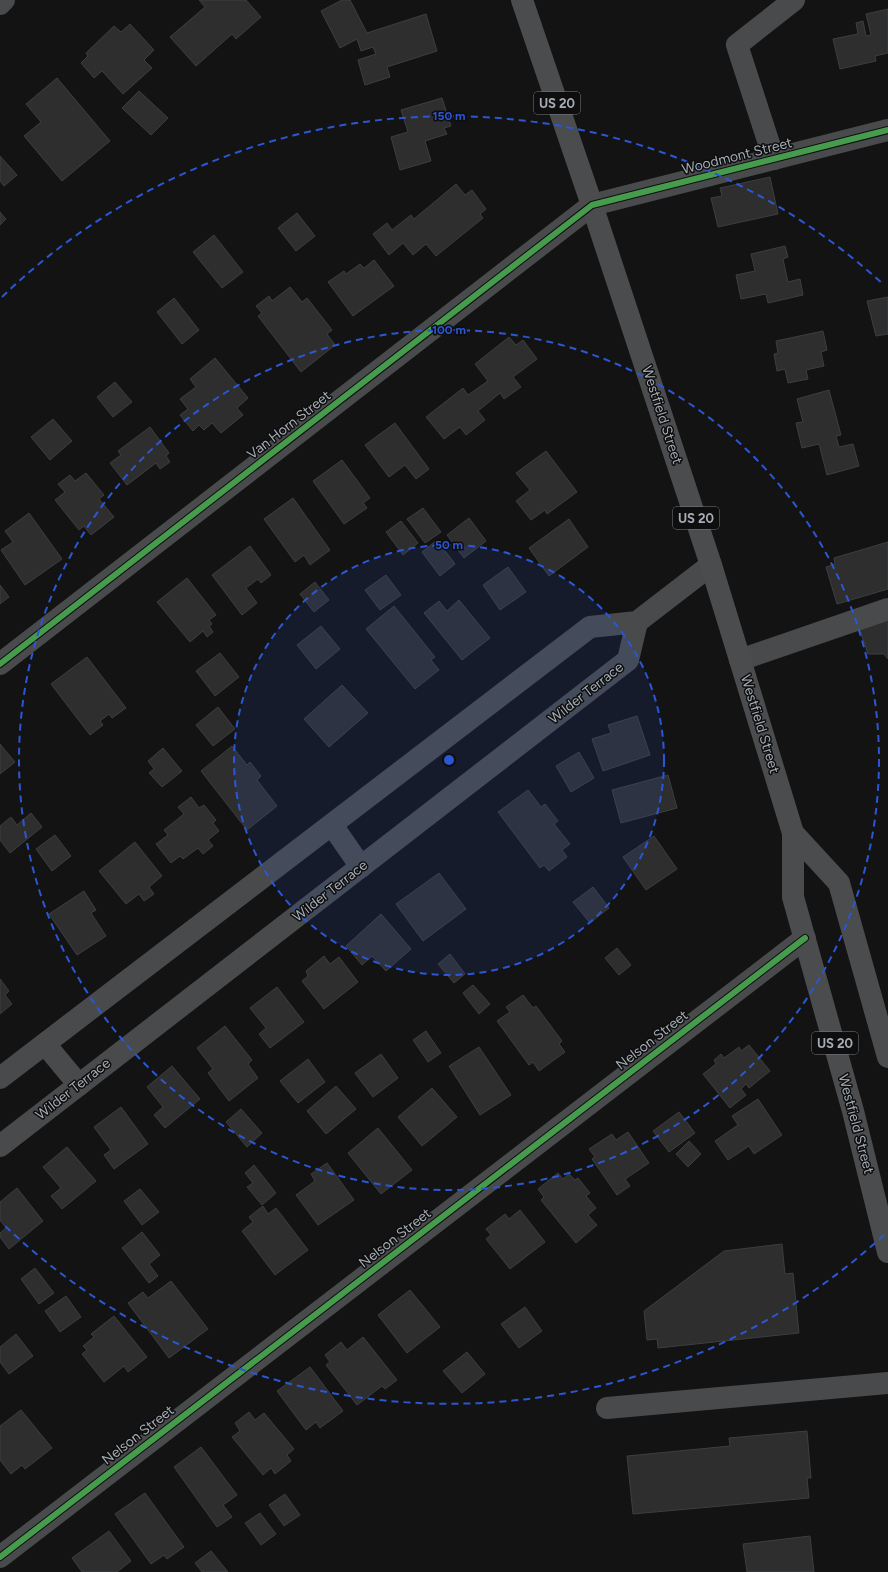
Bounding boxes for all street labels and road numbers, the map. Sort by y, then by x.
road number: US 20 [534,92,580,114]
street label: Woodmont Street [680,134,794,178]
street label: Westfield Street [638,364,686,466]
street label: Van Horn Street [244,387,334,463]
road number: US 20 [673,507,719,529]
street label: Wilder Terrace [545,658,627,727]
street label: Westfield Street [737,673,783,775]
street label: Wilder Terrace [289,856,371,925]
street label: Nelson Street [613,1007,691,1073]
road number: US 20 [812,1032,858,1054]
street label: Wilder Terrace [32,1054,114,1123]
street label: Westfield Street [835,1072,877,1176]
street label: Nelson Street [356,1205,434,1271]
street label: Nelson Street [99,1402,177,1468]

